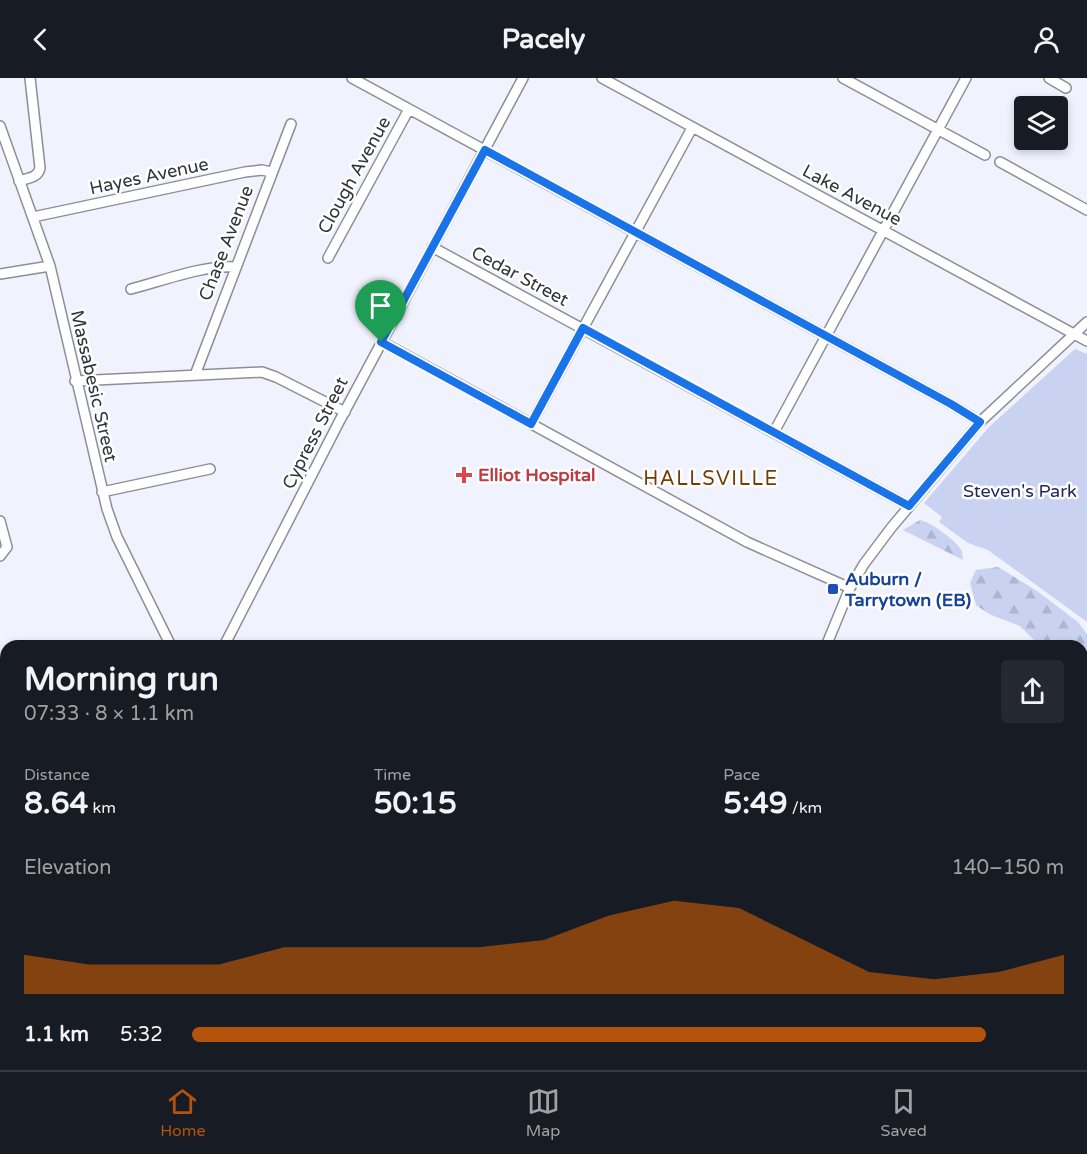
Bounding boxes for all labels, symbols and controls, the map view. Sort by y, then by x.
icon: back [24,23,57,56]
text: Pacely [502,23,585,56]
icon: person [1030,23,1063,56]
map controls [1014,96,1068,150]
button: layers [1014,96,1068,150]
street label: Clough Avenue [313,113,395,237]
street label: Hayes Avenue [88,153,210,199]
street label: Lake Avenue [799,160,905,230]
street label: Chase Avenue [194,182,258,304]
street label: Cedar Street [468,241,572,311]
pin [355,280,406,342]
icon: arrive [364,289,397,322]
street label: Massabesic Street [66,308,122,464]
street label: Cypress Street [277,373,353,493]
place label: Elliot Hospital [478,464,596,486]
marker: Elliot Hospital [455,466,473,484]
district label: HALLSVILLE [643,467,779,491]
park label: Steven's Park [963,480,1077,502]
place label: Auburn / Tarrytown (EB) [844,568,972,611]
marker: Auburn / Tarrytown (EB) [826,582,840,596]
text: Morning run [24,660,219,699]
button: share [1001,660,1064,723]
text: 07:33 · 8 × 1.1 km [24,702,194,726]
text: Distance [24,765,90,785]
text: Time [374,765,411,785]
text: Pace [723,765,760,785]
text: 8.64 [24,785,88,822]
text: 50:15 [374,785,457,822]
text: 5:49 [723,785,788,822]
text: km [88,798,116,818]
text: /km [788,798,822,818]
text: Elevation [24,856,111,880]
text: 140–150 m [951,856,1064,880]
text: 1.1 km [24,1023,89,1047]
text: 5:32 [120,1023,163,1047]
tab: Home [160,1085,205,1141]
tab: Map [526,1085,560,1141]
tab: Saved [881,1085,927,1141]

